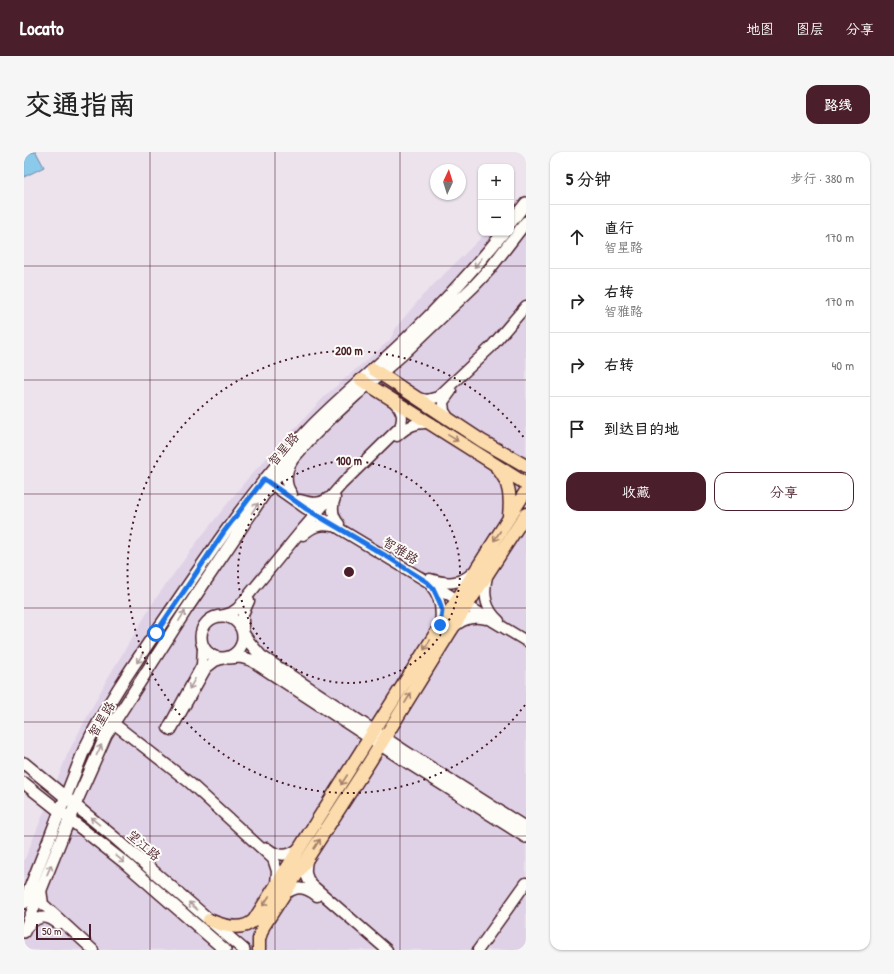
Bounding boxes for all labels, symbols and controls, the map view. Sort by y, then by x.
text: Locato [20,15,64,41]
text: 地图 [746,19,774,38]
text: 图层 [796,19,824,38]
text: 分享 [846,19,874,38]
text: 交通指南 [24,85,136,123]
button: 路线 [806,85,870,124]
north arrow [430,164,466,200]
map controls [478,164,514,236]
button: + [478,164,514,200]
text: 5 分钟 [566,167,611,190]
text: 步行 · 380 m [790,169,854,187]
button: − [478,200,514,236]
text: 直行 [604,217,634,238]
icon: ahead [566,226,588,248]
text: 170 m [825,228,854,246]
text: 智星路 [604,238,643,256]
one-way arrow [474,258,482,269]
text: 右转 [604,281,634,302]
icon: right [566,290,588,312]
text: 170 m [825,292,854,310]
text: 智雅路 [604,302,643,320]
text: 200 m [335,342,363,359]
icon: right [566,354,588,376]
text: 右转 [604,354,634,375]
text: 40 m [831,356,854,374]
icon: arrive [566,418,588,440]
text: 到达目的地 [604,418,679,439]
street label: 智星路 [263,428,303,470]
one-way arrow [447,435,459,443]
text: 100 m [336,452,362,469]
button: 收藏 [566,472,706,511]
button: 分享 [714,472,854,511]
one-way arrow [251,503,259,514]
one-way arrow [493,530,501,542]
street label: 智雅路 [380,532,422,568]
centre of rings [342,565,356,579]
one-way arrow [178,610,187,621]
route end [431,616,449,634]
route start [147,624,165,642]
one-way arrow [423,639,431,650]
one-way arrow [135,652,143,664]
one-way arrow [188,678,196,690]
one-way arrow [405,692,413,704]
street label: 智星路 [83,698,119,740]
one-way arrow [96,744,103,756]
one-way arrow [339,774,348,785]
one-way arrow [90,817,100,826]
street label: 望江路 [123,825,165,865]
one-way arrow [313,839,321,850]
one-way arrow [115,855,126,864]
one-way arrow [46,864,53,876]
one-way arrow [262,895,270,906]
one-way arrow [188,902,199,911]
scale bar [36,922,91,941]
text: 50 m [42,924,62,938]

